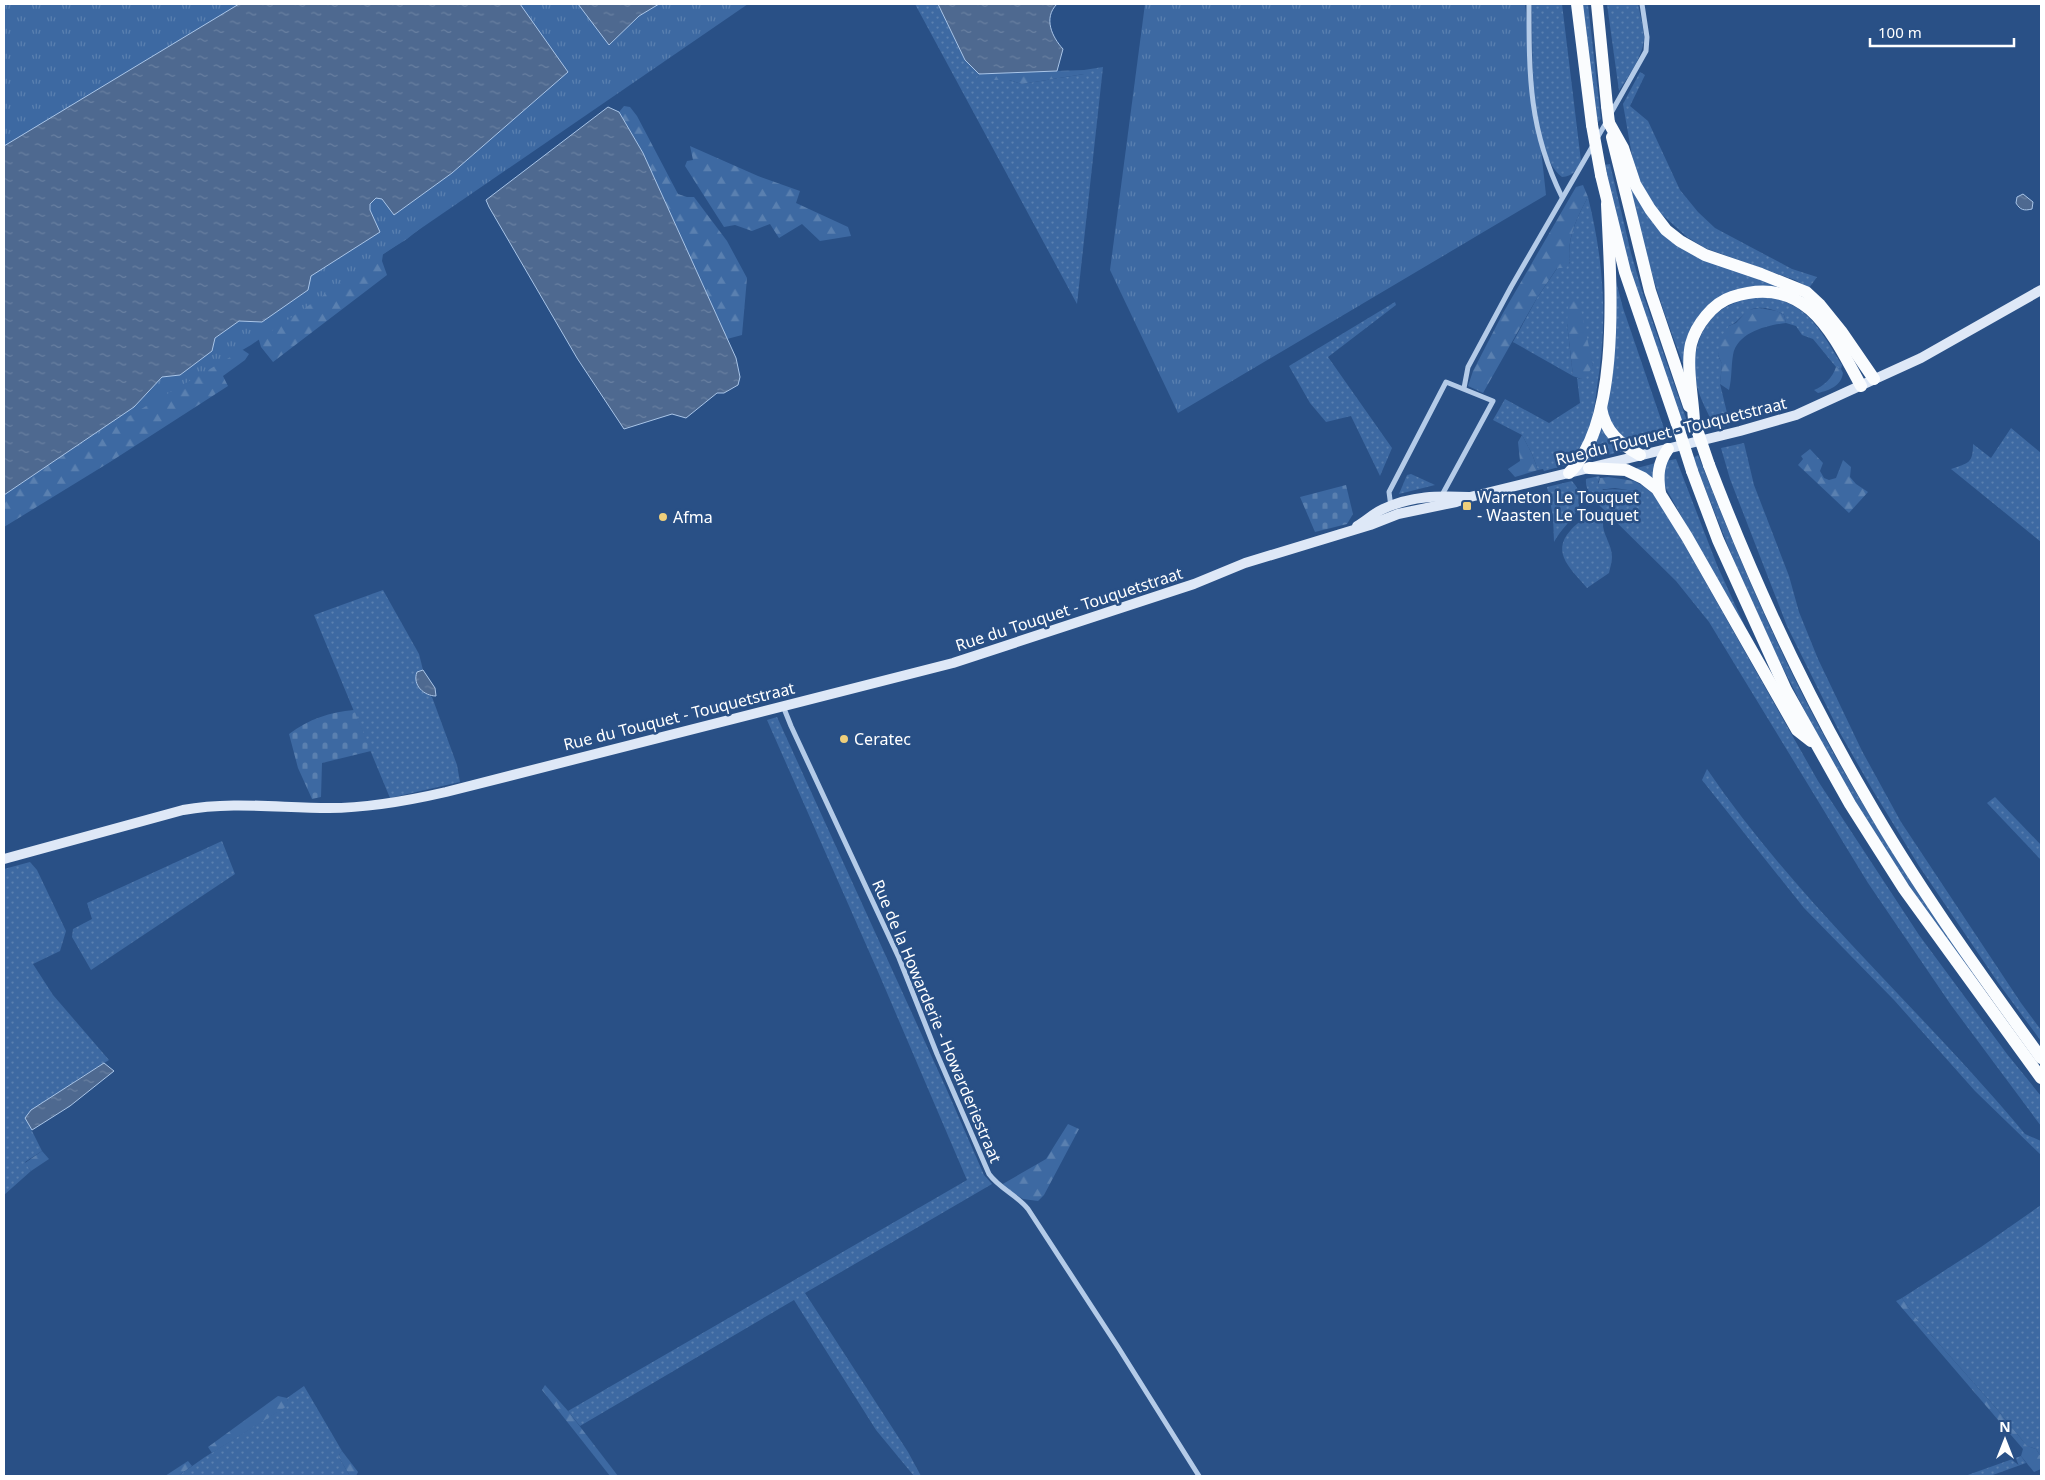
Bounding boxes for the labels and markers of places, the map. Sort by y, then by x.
place label: Warneton Le Touquet - Waasten Le Touquet [1477,486,1639,526]
marker: Warneton Le Touquet - Waasten Le Touquet [1461,500,1473,512]
place label: Afma [673,506,713,528]
marker: Afma [657,511,669,523]
place label: Ceratec [854,728,911,750]
marker: Ceratec [838,733,850,745]

